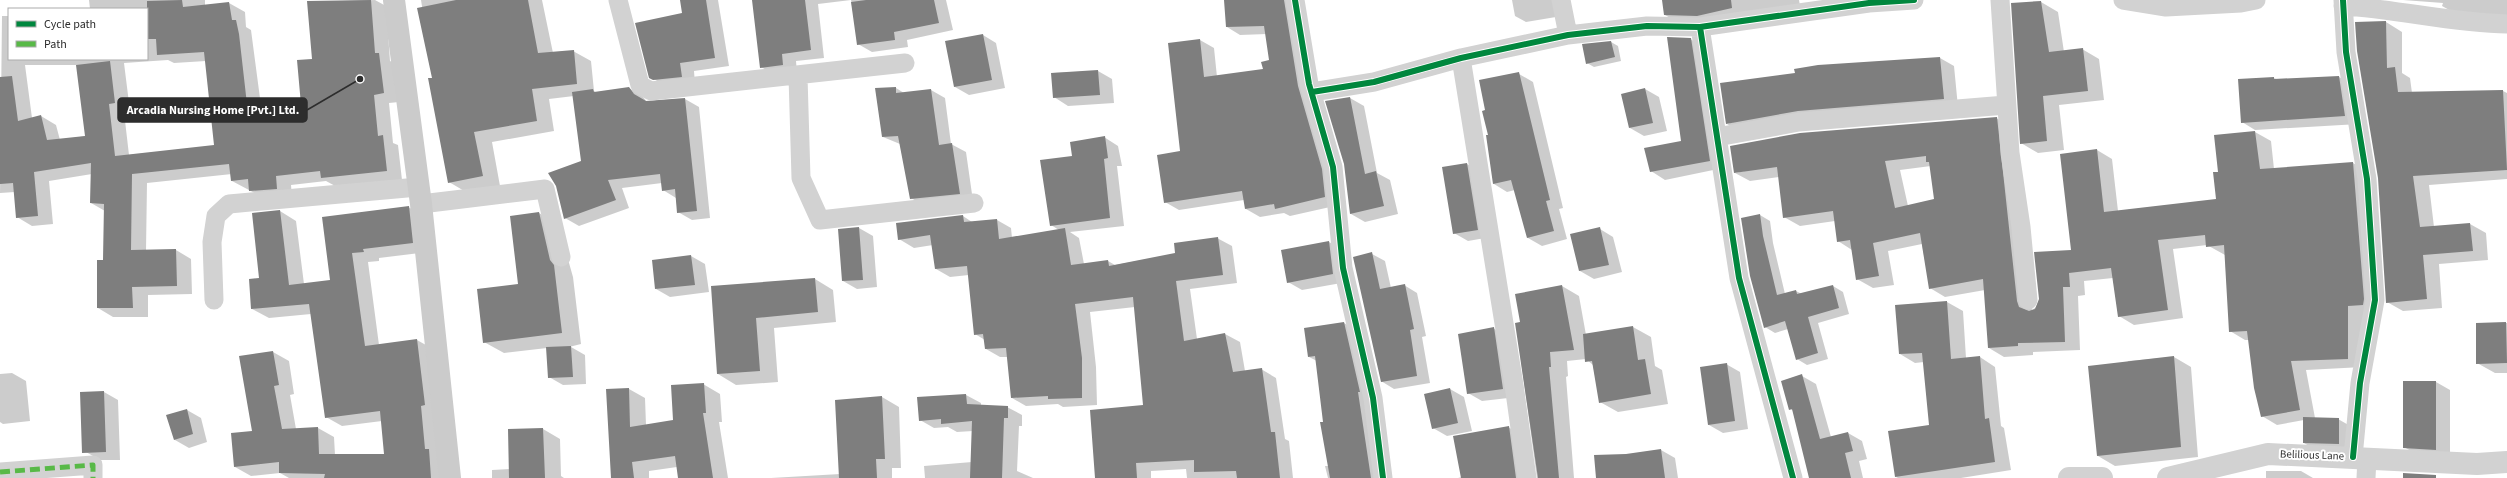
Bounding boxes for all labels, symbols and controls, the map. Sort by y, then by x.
legend [8,8,148,60]
text: Cycle path [44,16,96,33]
text: Path [44,36,67,53]
callout: Arcadia Nursing Home [Pvt.] Ltd. [118,98,307,122]
text: Arcadia Nursing Home [Pvt.] Ltd. [126,102,299,119]
street label: Belilious Lane [2280,446,2345,464]

